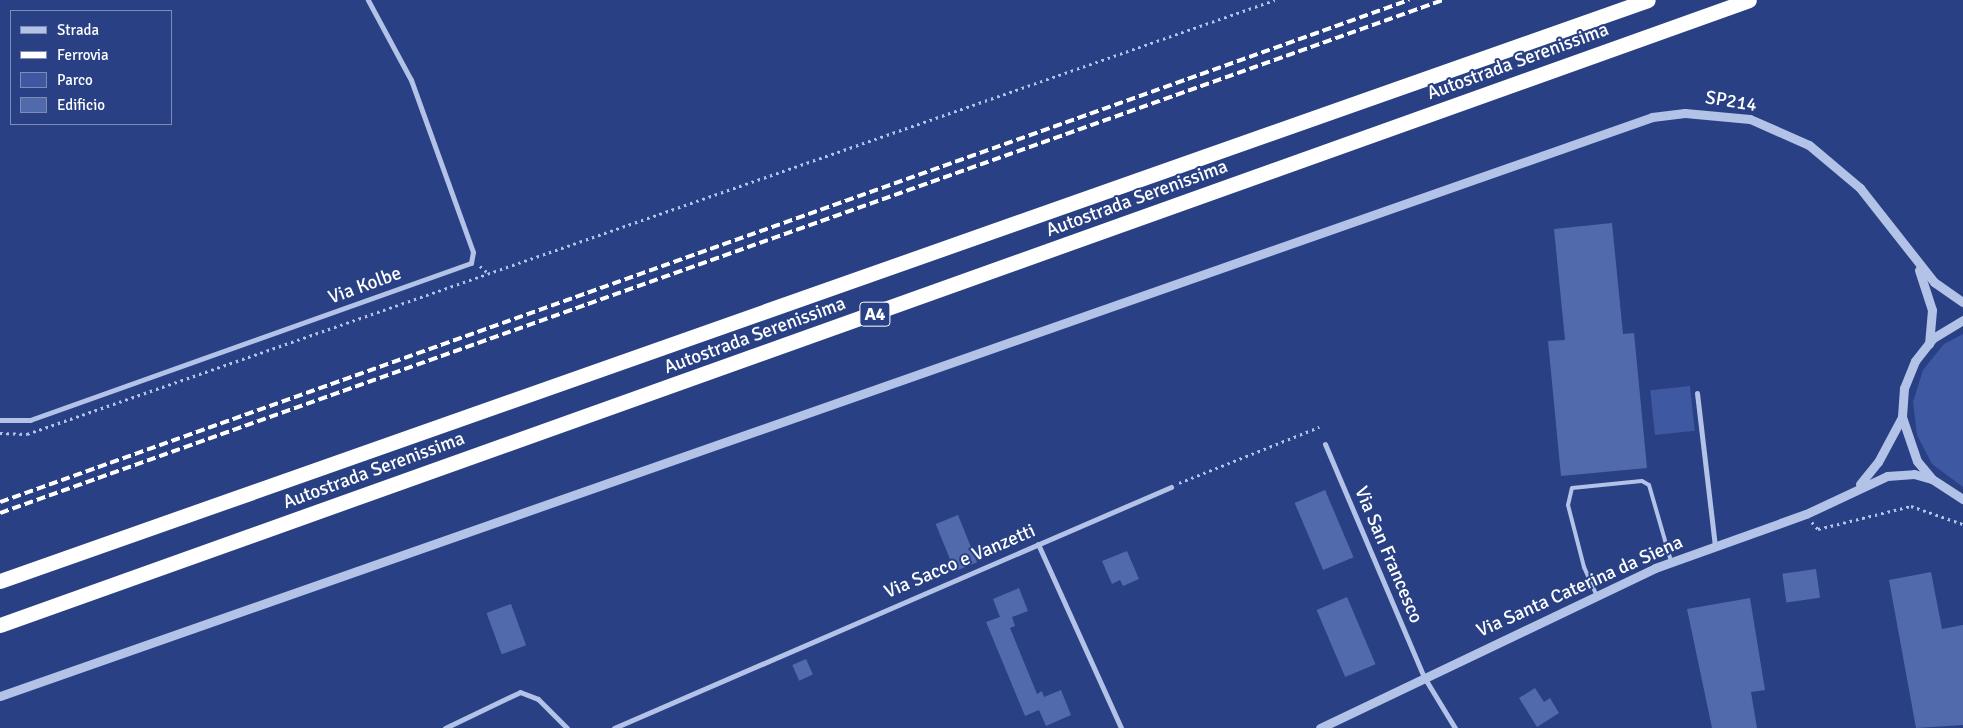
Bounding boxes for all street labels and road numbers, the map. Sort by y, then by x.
street label: Autostrada Serenissima [1424,19,1612,105]
street label: SP214 [1703,87,1759,117]
street label: Autostrada Serenissima [1043,156,1231,242]
street label: Via Kolbe [325,262,405,310]
street label: Autostrada Serenissima [661,293,849,379]
road number: A4 [859,298,891,329]
street label: Autostrada Serenissima [280,428,468,514]
street label: Via San Francesco [1349,483,1427,627]
street label: Via Sacco e Vanzetti [881,520,1039,604]
street label: Via Santa Caterina da Siena [1473,531,1687,643]

